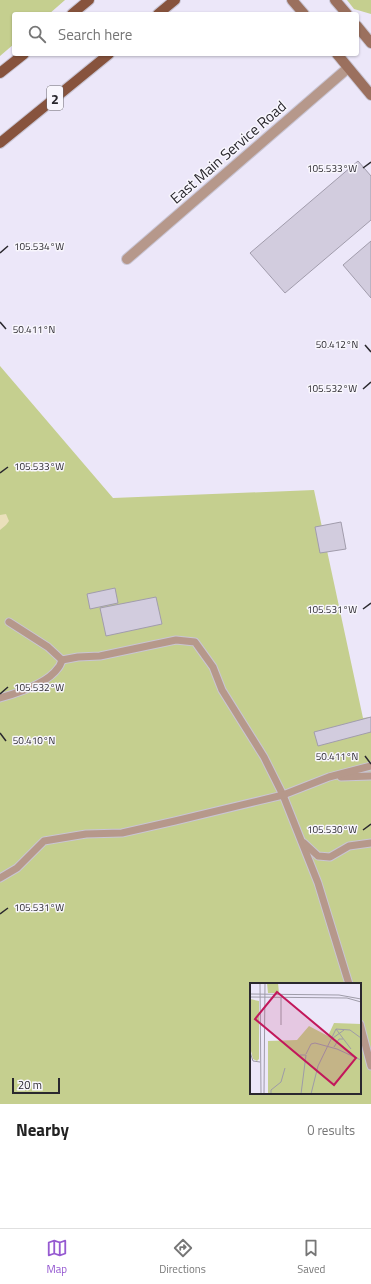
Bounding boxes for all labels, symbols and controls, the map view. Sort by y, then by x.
search box [12,12,359,56]
icon: search [26,23,48,45]
text: Search here [58,23,132,46]
road number: 2 [47,86,63,110]
street label: East Main Service Road [165,95,291,209]
text: 105.533°W [307,161,357,176]
text: 105.534°W [14,239,64,254]
text: 50.411°N [13,322,55,337]
text: 50.412°N [316,337,358,352]
text: 105.532°W [307,381,357,396]
text: 105.533°W [14,459,64,474]
text: 105.531°W [307,602,357,617]
text: 105.532°W [14,680,64,695]
text: 50.410°N [13,733,55,748]
text: 50.411°N [316,749,358,764]
text: 105.530°W [307,822,357,837]
text: 105.531°W [14,900,64,915]
inset map [250,983,361,1094]
scale bar [12,1076,60,1095]
text: 20 m [18,1077,42,1093]
text: Nearby [16,1117,69,1143]
text: 0 results [307,1120,355,1140]
tab: Map [46,1237,68,1277]
tab: Directions [159,1237,206,1277]
tab: Saved [297,1237,325,1277]

